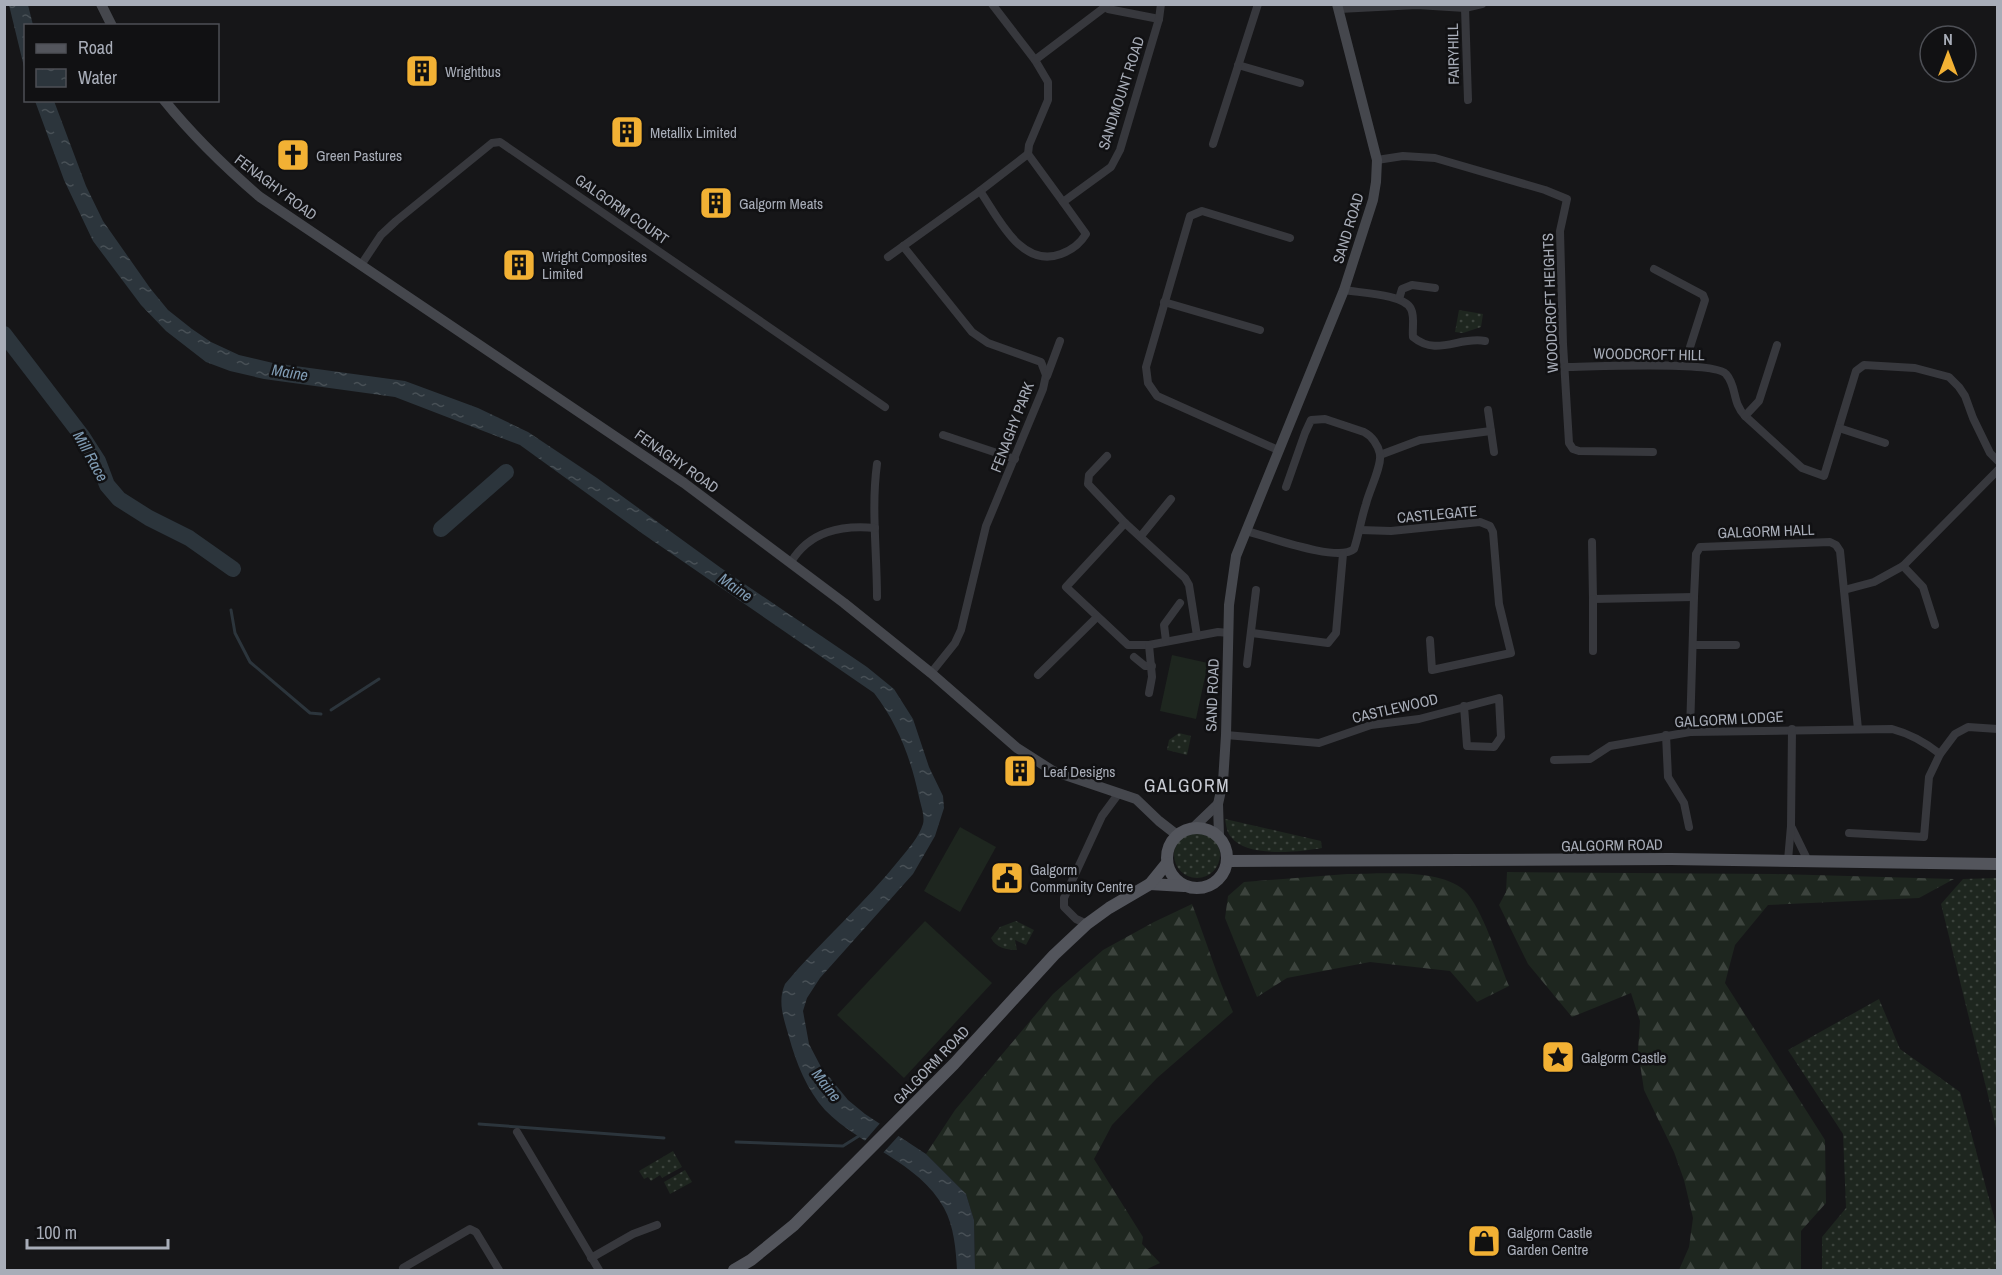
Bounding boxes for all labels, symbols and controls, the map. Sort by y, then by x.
street label: FAIRYHILL [1442,23,1464,85]
legend [24,24,219,102]
north arrow [1918,24,1978,84]
text: N [1943,28,1953,50]
street label: SANDMOUNT ROAD [1093,34,1149,152]
text: Road [78,35,113,60]
building icon: Wrightbus [404,53,440,89]
place label: Wrightbus [445,61,501,82]
text: Water [78,65,117,90]
building icon: Metallix Limited [609,114,645,150]
place label: Metallix Limited [650,122,737,143]
church icon: Green Pastures [275,137,311,173]
place label: Green Pastures [316,145,402,166]
street label: FENAGHY ROAD [230,149,322,225]
street label: GALGORM COURT [571,169,673,249]
building icon: Galgorm Meats [698,185,734,221]
street label: SAND ROAD [1327,190,1369,266]
place label: Galgorm Meats [739,193,823,214]
street label: WOODCROFT HEIGHTS [1537,233,1563,373]
place label: Wright Composites Limited [542,246,647,284]
building icon: Wright Composites Limited [501,247,537,283]
street label: WOODCROFT HILL [1593,343,1705,365]
water label: Maine [270,358,310,386]
street label: FENAGHY PARK [985,378,1039,475]
street label: FENAGHY ROAD [631,424,723,498]
water label: Mill Race [68,427,114,485]
street label: CASTLEGATE [1396,500,1478,528]
street label: GALGORM HALL [1717,519,1815,543]
water label: Maine [715,568,757,606]
street label: SAND ROAD [1200,658,1224,732]
street label: CASTLEWOOD [1350,688,1440,728]
street label: GALGORM LODGE [1674,706,1784,732]
building icon: Leaf Designs [1002,753,1038,789]
place label: Leaf Designs [1043,761,1115,782]
district label: GALGORM [1144,773,1230,798]
street label: GALGORM ROAD [1561,834,1663,856]
place label: Galgorm Community Centre [1030,859,1133,897]
public building icon: Galgorm Community Centre [989,860,1025,896]
street label: GALGORM ROAD [888,1021,974,1109]
place icon: Galgorm Castle [1540,1039,1576,1075]
place label: Galgorm Castle [1581,1047,1667,1068]
water label: Maine [807,1064,847,1106]
scale bar [27,1212,168,1250]
text: 100 m [36,1220,77,1245]
place label: Galgorm Castle Garden Centre [1507,1222,1593,1260]
shop icon: Galgorm Castle Garden Centre [1466,1223,1502,1259]

